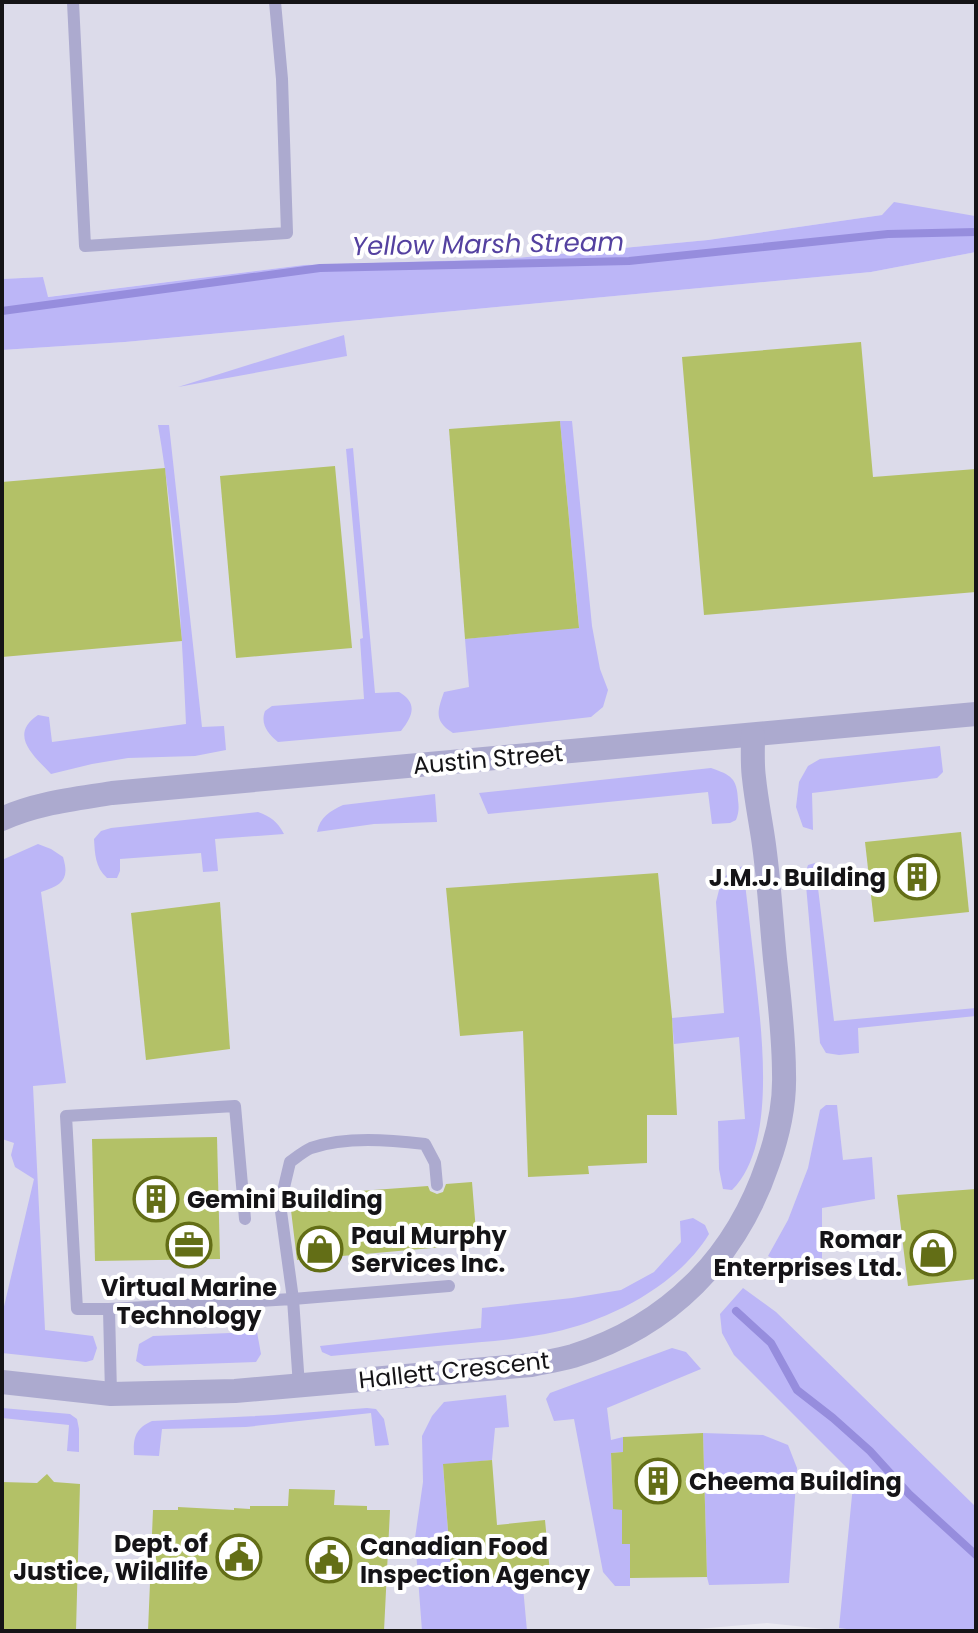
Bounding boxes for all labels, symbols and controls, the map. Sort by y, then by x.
water label: Yellow Marsh Stream [352,224,624,264]
street label: Austin Street [411,736,565,782]
building icon: J.M.J. Building [893,853,941,901]
place label: J.M.J. Building [709,861,886,894]
building icon: Gemini Building [132,1175,180,1223]
place label: Gemini Building [187,1183,383,1216]
place label: Paul Murphy Services Inc. [351,1219,508,1280]
office icon: Virtual Marine Technology [165,1221,213,1269]
place label: Romar Enterprises Ltd. [713,1223,902,1284]
shop icon: Paul Murphy Services Inc. [296,1225,344,1273]
shop icon: Romar Enterprises Ltd. [909,1229,957,1277]
place label: Virtual Marine Technology [101,1271,277,1332]
street label: Hallett Crescent [357,1344,551,1396]
building icon: Cheema Building [634,1457,682,1505]
place label: Cheema Building [689,1465,902,1498]
place label: Dept. of Justice, Wildlife [13,1527,208,1588]
place label: Canadian Food Inspection Agency [360,1530,591,1591]
public building icon: Dept. of Justice, Wildlife [215,1533,263,1581]
public building icon: Canadian Food Inspection Agency [305,1536,353,1584]

